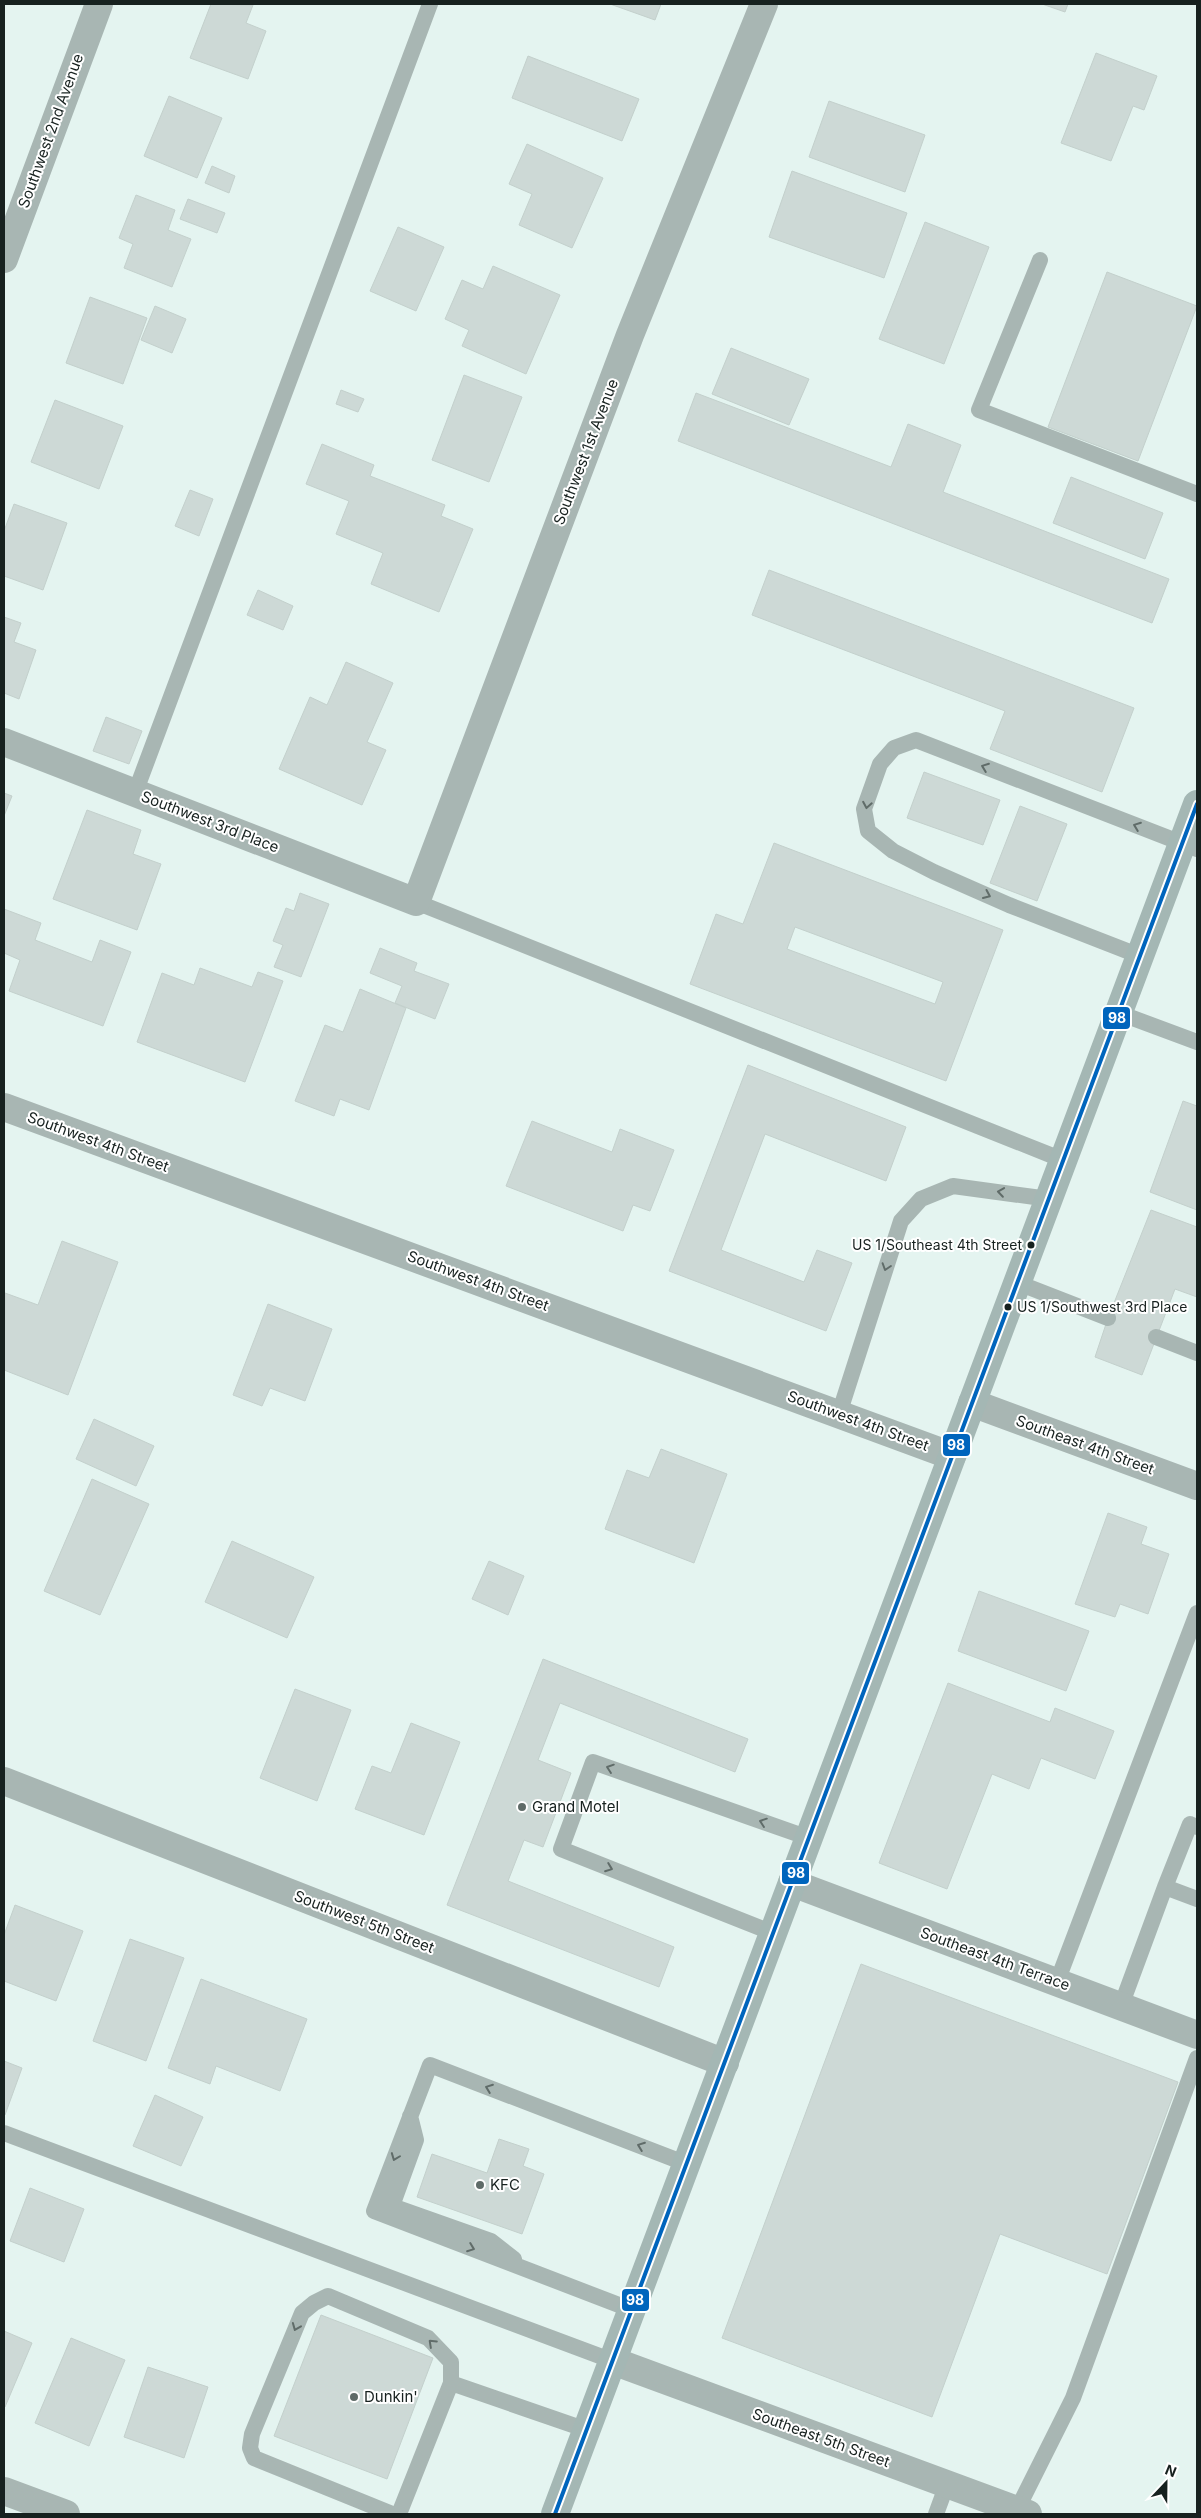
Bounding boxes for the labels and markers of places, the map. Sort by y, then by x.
place label: US 1/Southeast 4th Street [852,1236,1022,1253]
marker: US 1/Southeast 4th Street [1026,1240,1036,1250]
place label: US 1/Southwest 3rd Place [1017,1298,1187,1315]
marker: US 1/Southwest 3rd Place [1003,1302,1013,1312]
place label: Grand Motel [532,1797,619,1816]
marker: Grand Motel [516,1801,528,1813]
place label: KFC [490,2175,520,2194]
marker: KFC [474,2179,486,2191]
place label: Dunkin' [364,2387,418,2406]
marker: Dunkin' [348,2391,360,2403]

